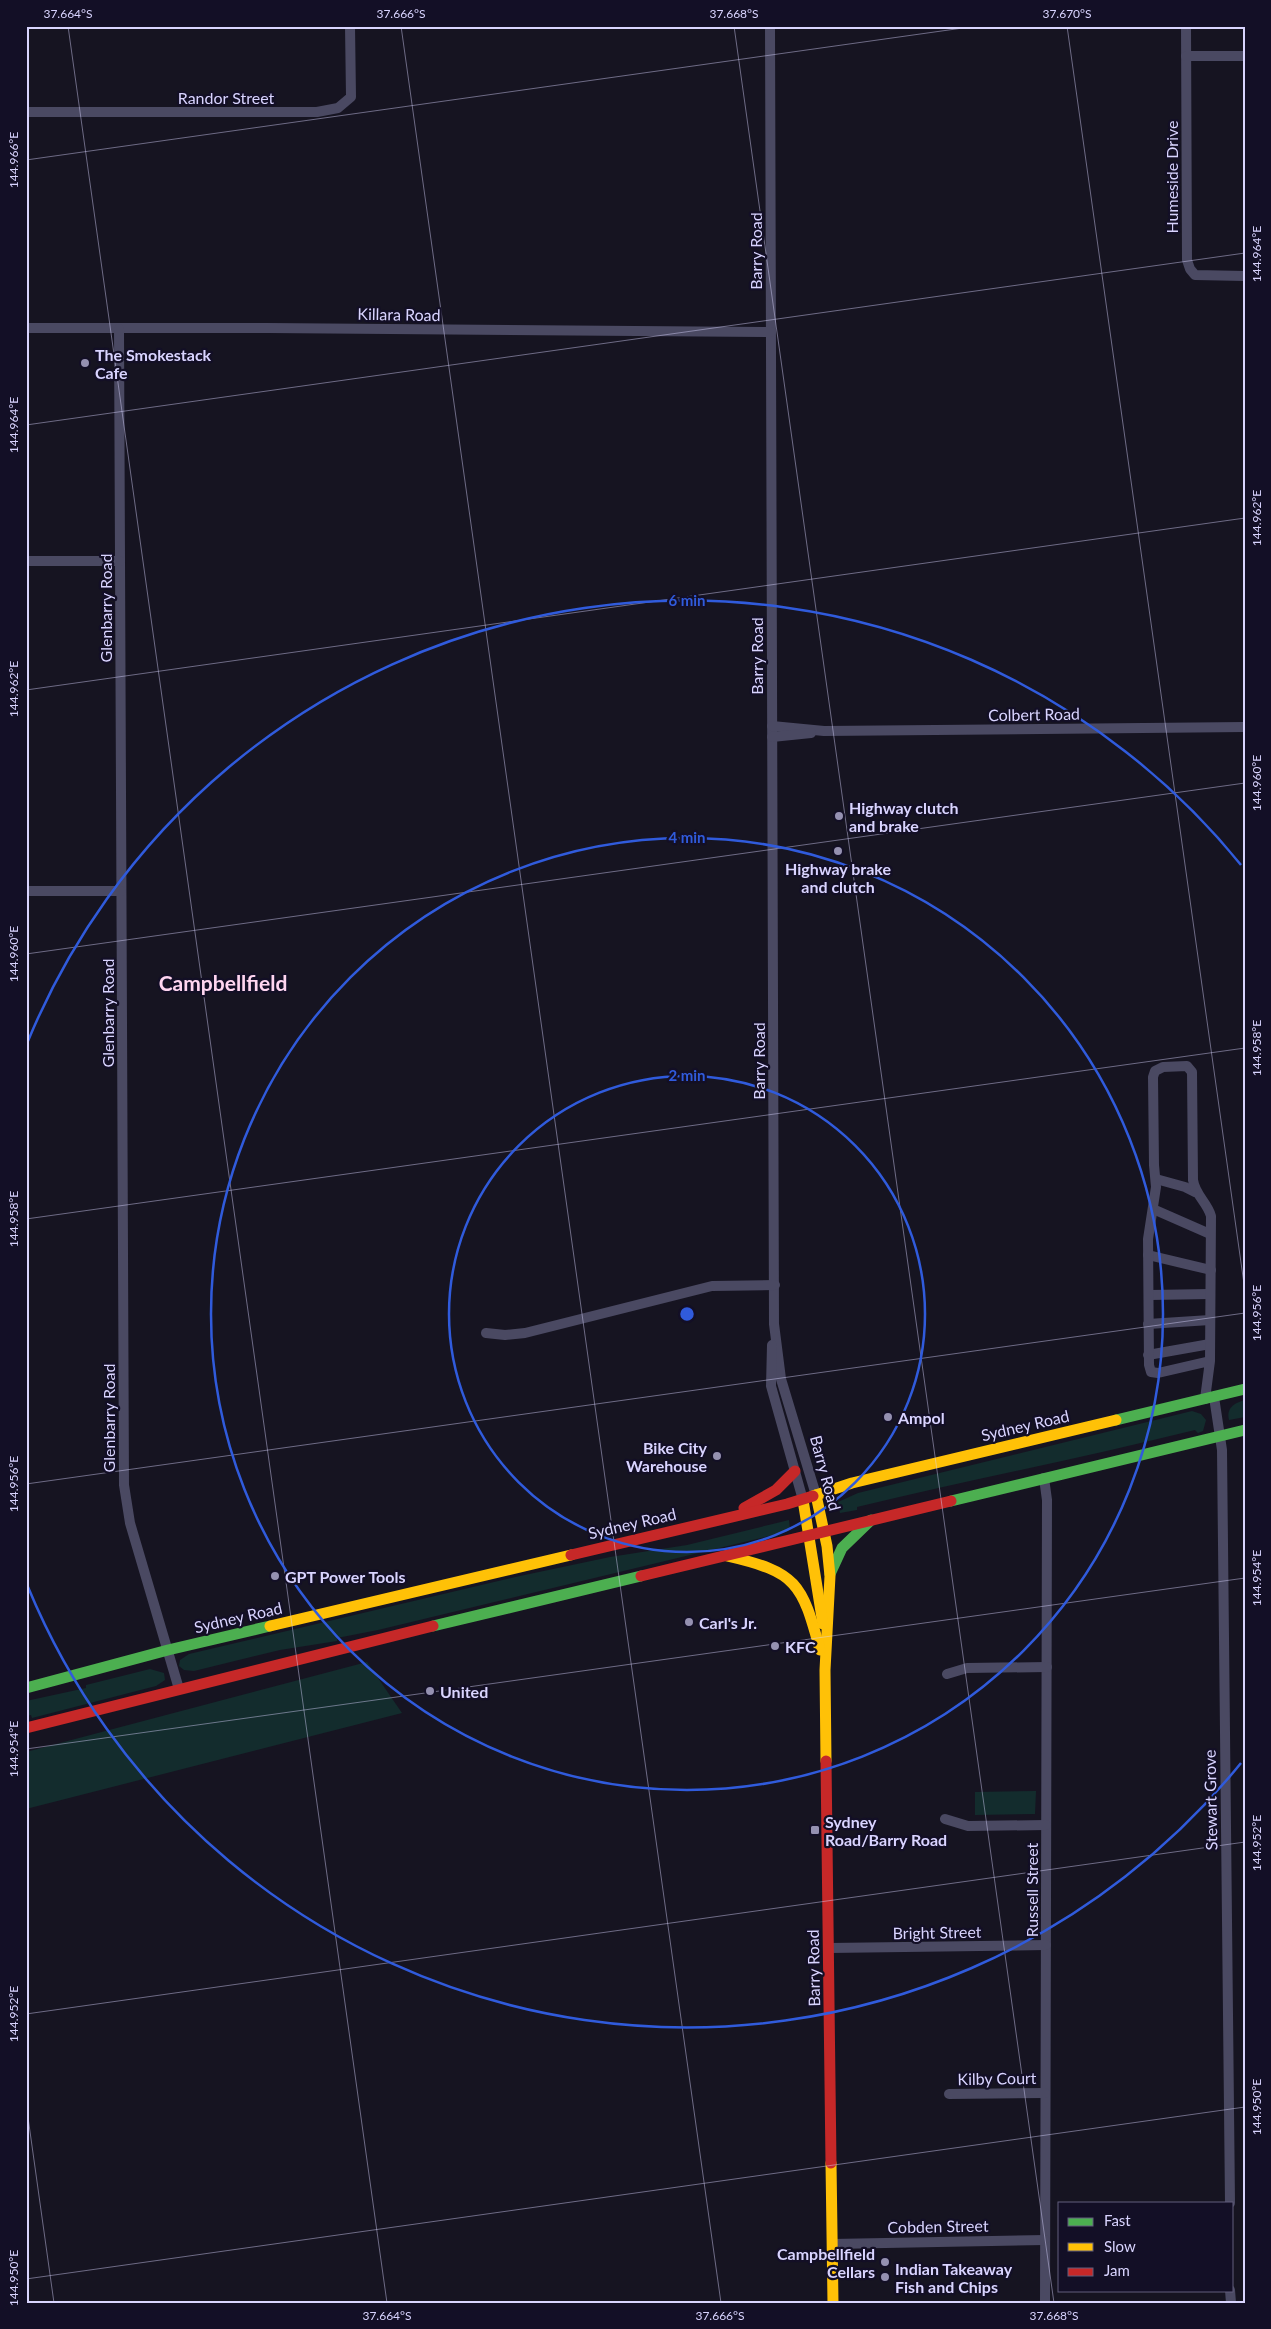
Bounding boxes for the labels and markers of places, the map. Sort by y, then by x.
place label: The Smokestack Cafe [95,345,212,382]
marker: The Smokestack Cafe [79,357,91,369]
place label: Highway clutch and brake [849,798,959,835]
marker: Highway clutch and brake [833,810,845,822]
marker: Highway brake and clutch [832,845,844,857]
place label: Highway brake and clutch [785,859,891,896]
centre of rings [678,1305,696,1323]
place label: Ampol [897,1408,945,1427]
marker: Ampol [882,1411,894,1423]
place label: Bike City Warehouse [626,1438,708,1475]
marker: Bike City Warehouse [711,1450,723,1462]
place label: GPT Power Tools [285,1567,405,1586]
marker: GPT Power Tools [269,1570,281,1582]
place label: Carl's Jr. [699,1613,757,1632]
marker: Carl's Jr. [683,1616,695,1628]
place label: KFC [785,1637,816,1656]
marker: KFC [769,1640,781,1652]
place label: United [440,1682,488,1701]
marker: United [424,1685,436,1697]
place label: Sydney Road/Barry Road [825,1812,947,1849]
marker: Sydney Road/Barry Road [809,1824,821,1836]
place label: Campbellfield Cellars [777,2244,875,2281]
marker: Campbellfield Cellars [879,2256,891,2268]
place label: Indian Takeaway Fish and Chips [895,2259,1013,2296]
marker: Indian Takeaway Fish and Chips [879,2271,891,2283]

